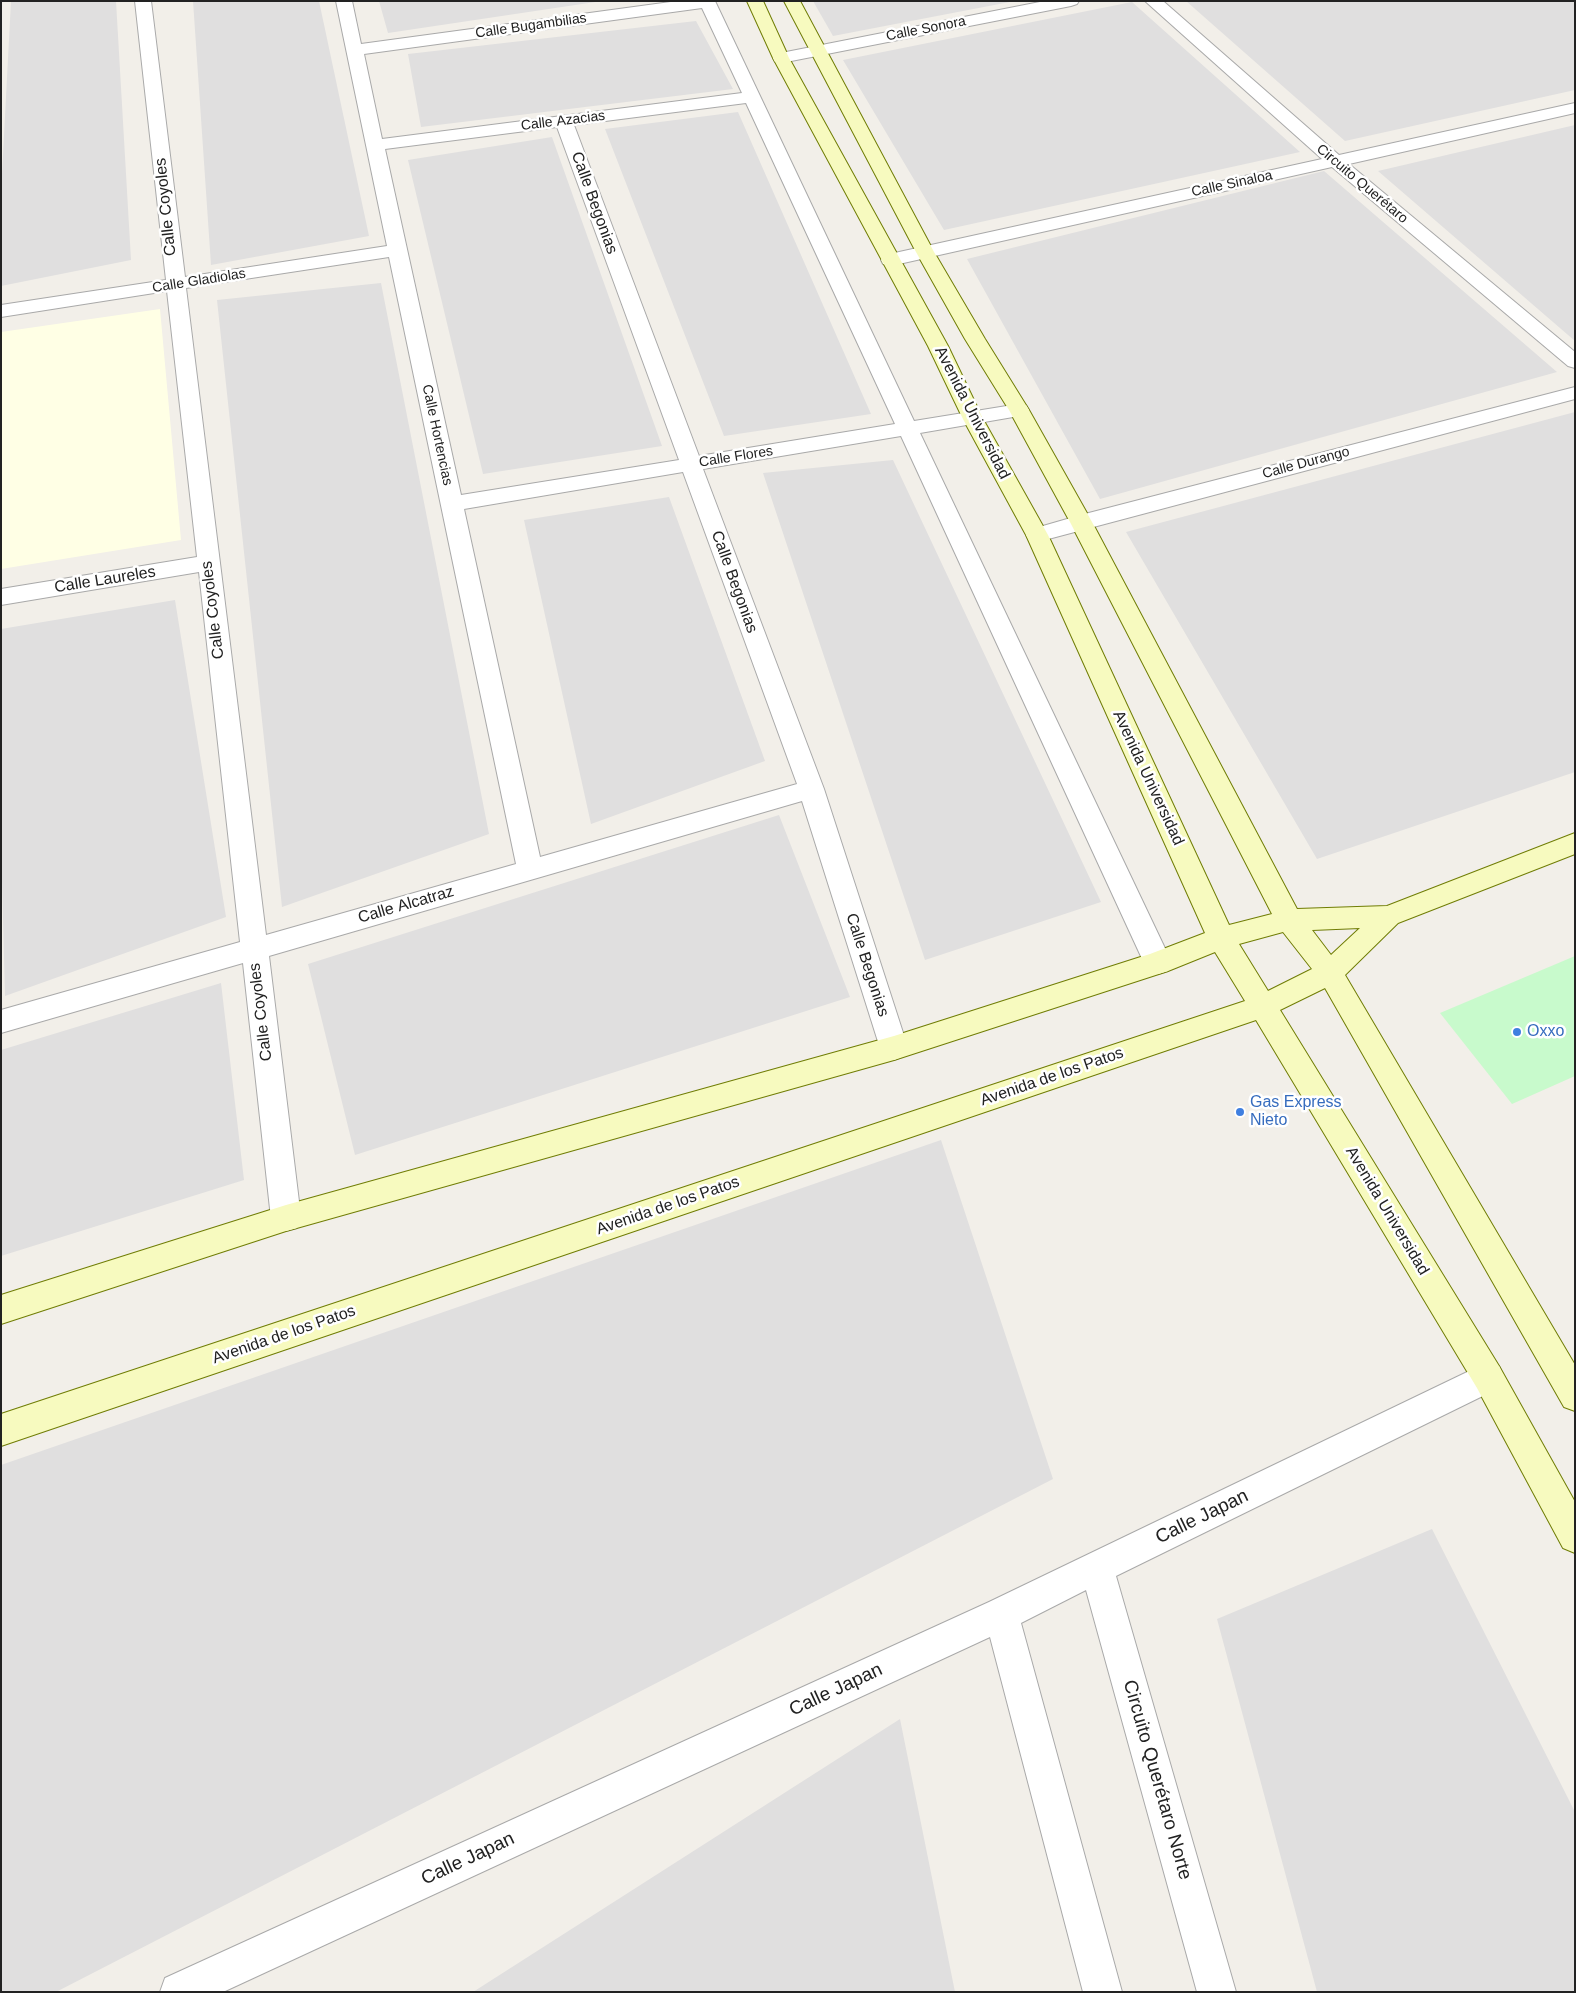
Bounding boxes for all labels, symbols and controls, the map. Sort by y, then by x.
street label: Calle Bugambilias [474,10,588,42]
street label: Calle Sonora [885,13,967,45]
street label: Calle Azacias [520,107,606,135]
street label: Circuito Querétaro [1313,141,1411,227]
street label: Calle Begonias [567,149,621,257]
street label: Calle Coyoles [151,157,181,257]
street label: Calle Sinaloa [1190,167,1274,201]
street label: Calle Gladiolas [151,265,247,297]
street label: Avenida Universidad [930,343,1014,483]
street label: Calle Hortencias [418,383,456,487]
street label: Calle Flores [698,443,774,471]
street label: Calle Durango [1261,443,1351,483]
street label: Calle Begonias [707,528,761,636]
street label: Calle Coyoles [197,560,229,660]
street label: Calle Laureles [53,563,157,597]
street label: Avenida Universidad [1108,708,1188,848]
street label: Calle Alcatraz [356,882,456,928]
street label: Calle Begonias [841,911,893,1019]
street label: Calle Coyoles [245,962,277,1062]
place label: Oxxo [1527,1022,1564,1042]
marker: Oxxo [1511,1026,1523,1038]
street label: Avenida de los Patos [978,1044,1126,1110]
place label: Gas Express Nieto [1250,1093,1342,1131]
marker: Gas Express Nieto [1234,1106,1246,1118]
street label: Avenida Universidad [1341,1143,1433,1279]
street label: Avenida de los Patos [594,1173,742,1239]
street label: Avenida de los Patos [210,1302,358,1368]
street label: Calle Japan [1152,1485,1252,1549]
street label: Calle Japan [786,1658,886,1722]
street label: Circuito Querétaro Norte [1118,1677,1196,1883]
street label: Calle Japan [418,1827,518,1891]

